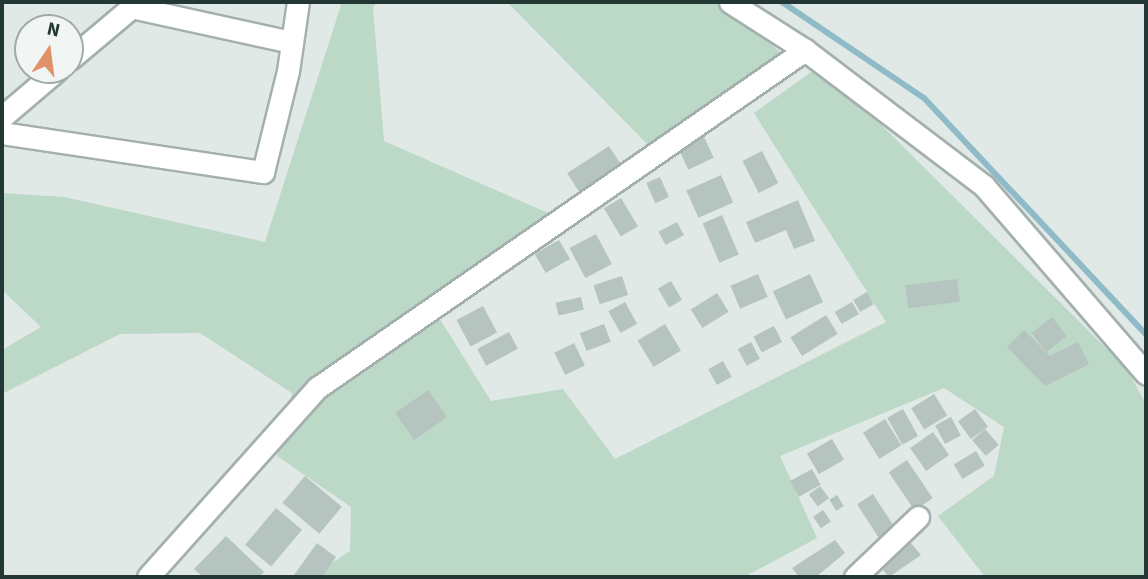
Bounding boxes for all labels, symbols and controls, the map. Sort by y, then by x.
north arrow [14,14,84,84]
text: N [44,15,63,45]

